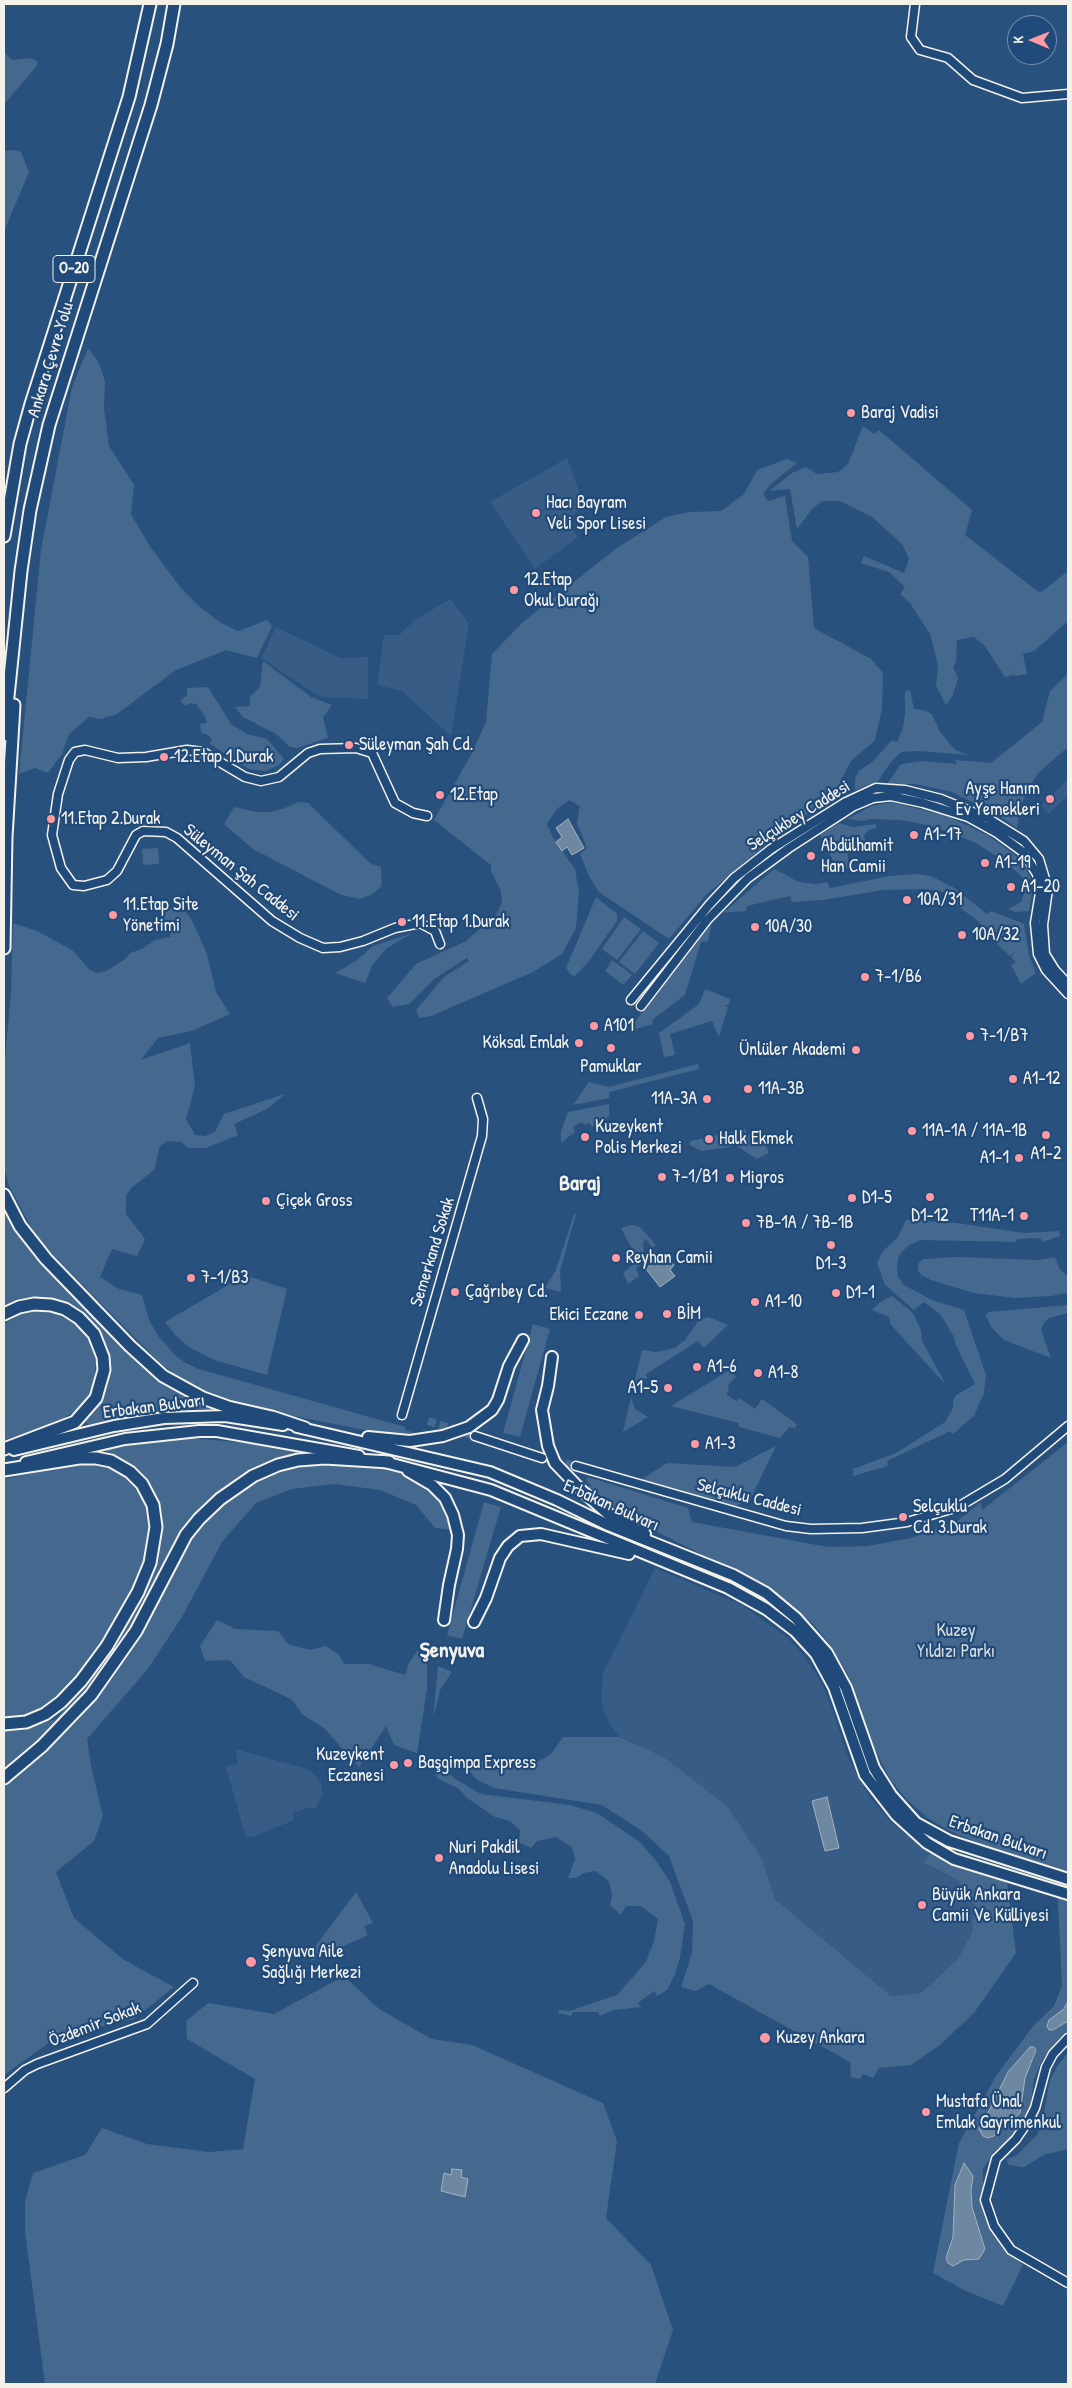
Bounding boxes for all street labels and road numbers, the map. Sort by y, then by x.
road number: O-20 [53,255,95,282]
street label: Ankara Çevre Yolu [23,300,79,420]
street label: Selçukbey Caddesi [744,776,854,856]
street label: Süleyman Şah Caddesi [179,820,303,926]
street label: Semerkand Sokak [406,1195,460,1309]
street label: Erbakan Bulvarı [102,1390,206,1424]
street label: Erbakan Bulvarı [560,1475,662,1537]
street label: Selçuklu Caddesi [694,1475,804,1521]
street label: Erbakan Bulvarı [946,1811,1050,1865]
street label: Özdemir Sokak [46,1998,144,2052]

